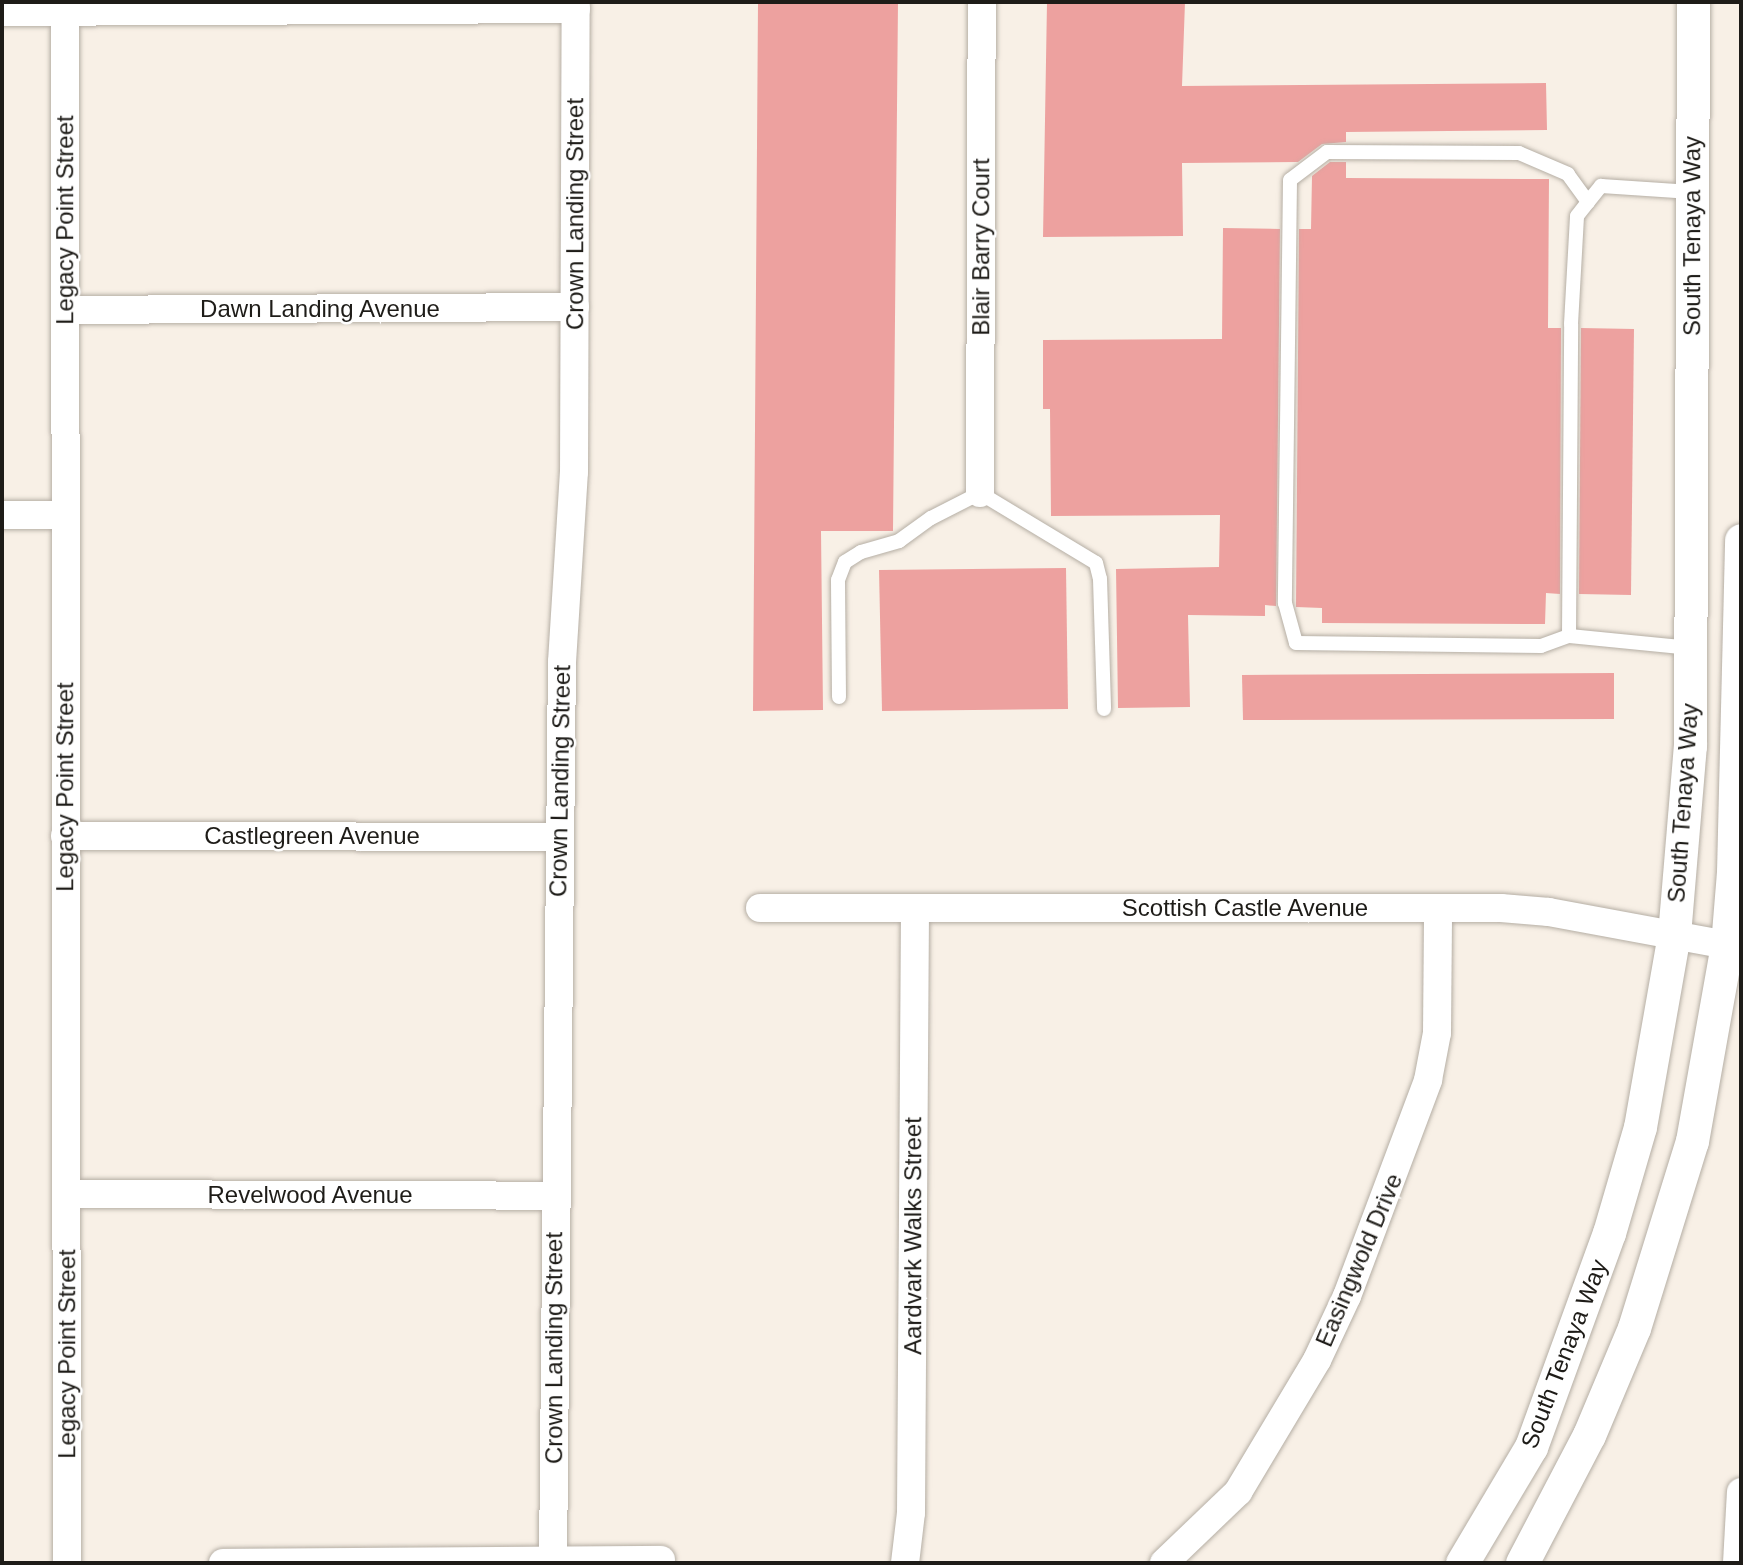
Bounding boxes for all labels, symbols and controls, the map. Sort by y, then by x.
street label: Crown Landing Street [561,98,589,330]
street label: Legacy Point Street [51,115,79,325]
street label: South Tenaya Way [1678,136,1706,336]
street label: Blair Barry Court [967,158,995,336]
street label: Dawn Landing Avenue [199,295,441,323]
street label: Crown Landing Street [544,665,576,897]
street label: Legacy Point Street [51,682,79,892]
street label: South Tenaya Way [1662,702,1704,904]
street label: Castlegreen Avenue [203,822,421,850]
street label: Scottish Castle Avenue [1121,894,1369,922]
street label: Aardvark Walks Street [899,1117,927,1355]
street label: Easingwold Drive [1310,1169,1408,1351]
street label: Revelwood Avenue [207,1181,413,1209]
street label: Crown Landing Street [540,1232,568,1464]
street label: Legacy Point Street [53,1249,81,1459]
street label: South Tenaya Way [1515,1255,1613,1453]

